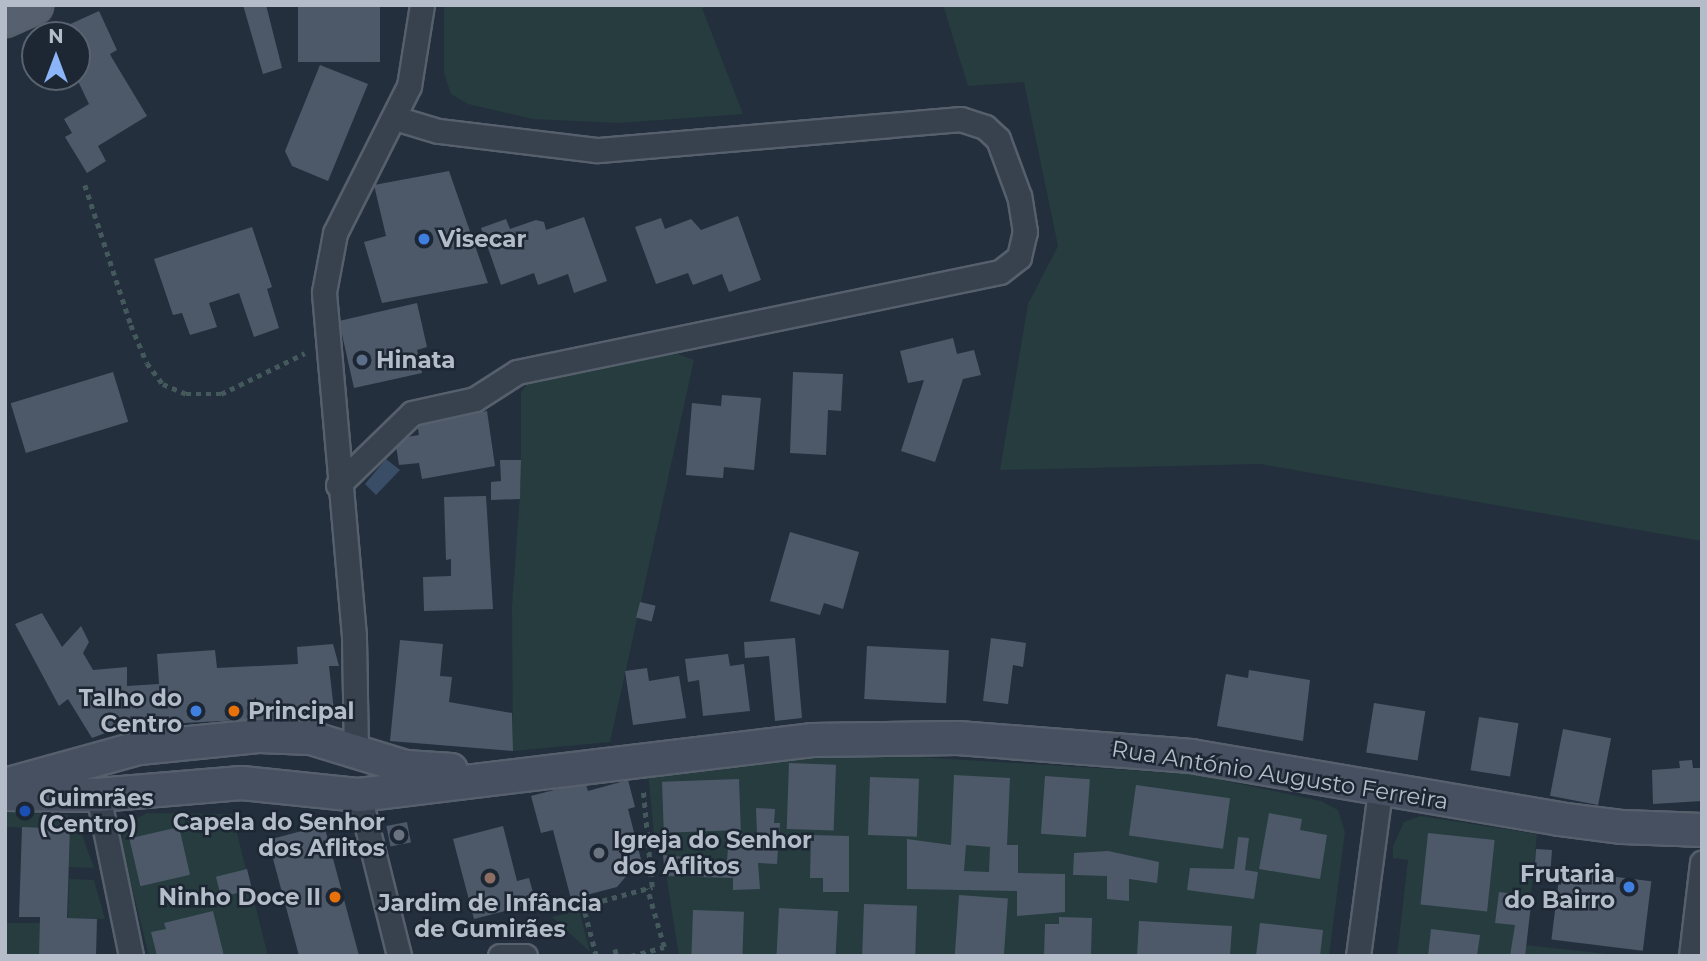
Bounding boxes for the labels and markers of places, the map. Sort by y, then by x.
place label: Visecar [438,225,526,253]
marker: Visecar [416,231,432,247]
place label: Hinata [376,346,455,374]
marker: Hinata [354,352,370,368]
place label: Talho do Centro [79,684,182,738]
place label: Principal [248,697,355,725]
marker: Talho do Centro [188,703,204,719]
marker: Principal [226,703,242,719]
place label: Guimrães (Centro) [39,784,154,838]
marker: Guimrães (Centro) [17,803,33,819]
place label: Capela do Senhor dos Aflitos [173,808,385,862]
place label: Igreja do Senhor dos Aflitos [613,826,812,880]
marker: Capela do Senhor dos Aflitos [391,827,407,843]
marker: Igreja do Senhor dos Aflitos [591,845,607,861]
place label: Frutaria do Bairro [1504,860,1615,914]
marker: Jardim de Infância de Gumirães [482,870,498,886]
marker: Frutaria do Bairro [1621,879,1637,895]
place label: Ninho Doce II [158,883,321,911]
marker: Ninho Doce II [327,889,343,905]
place label: Jardim de Infância de Gumirães [378,889,602,943]

